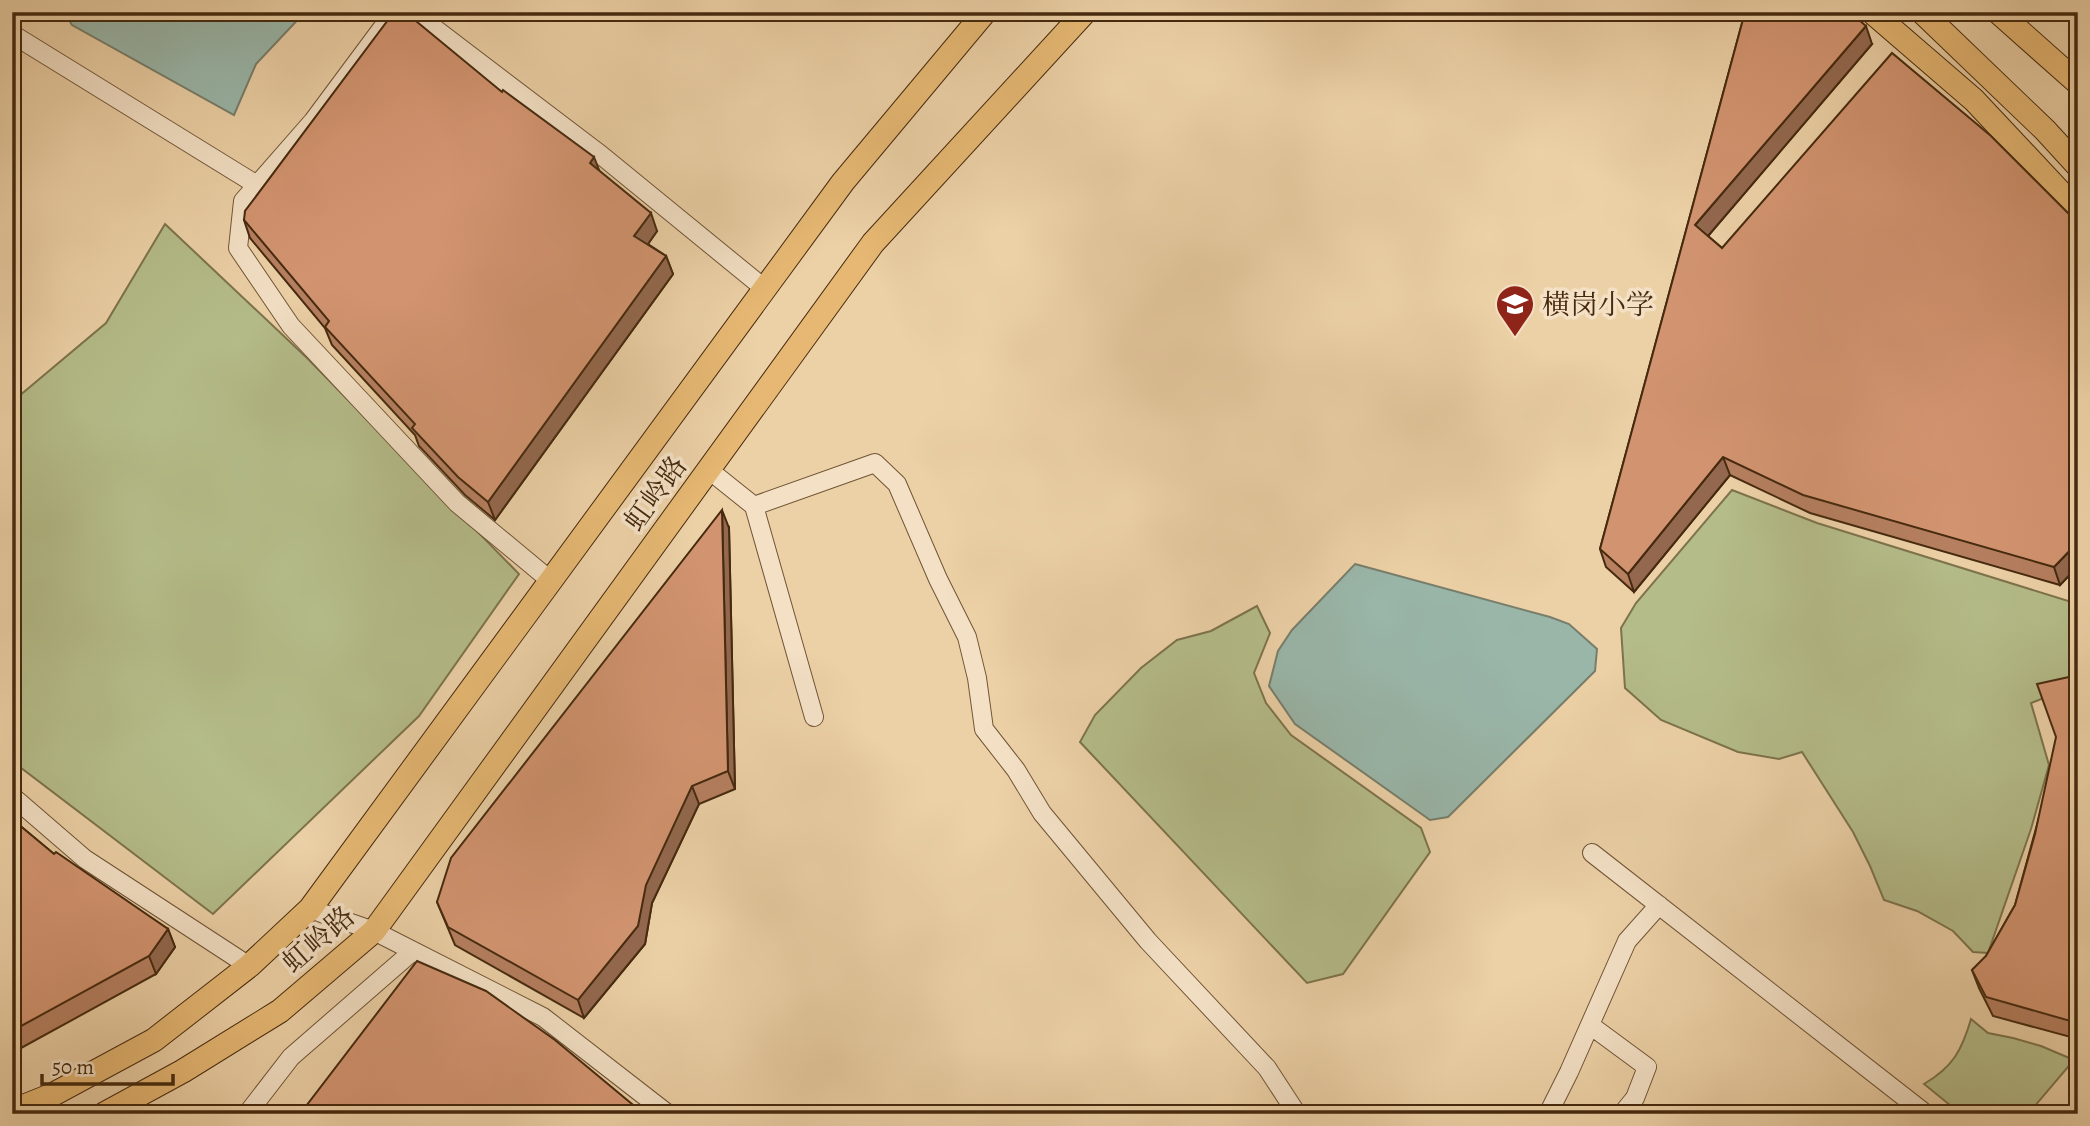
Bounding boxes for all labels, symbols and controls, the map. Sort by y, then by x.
school or university icon: 横岗小学 [1494,283,1536,338]
place label: 横岗小学 [1542,286,1654,324]
street label: 虹岭路 [616,448,696,539]
street label: 虹岭路 [274,898,363,982]
scale bar [42,1042,173,1086]
text: 50 m [52,1053,94,1081]

